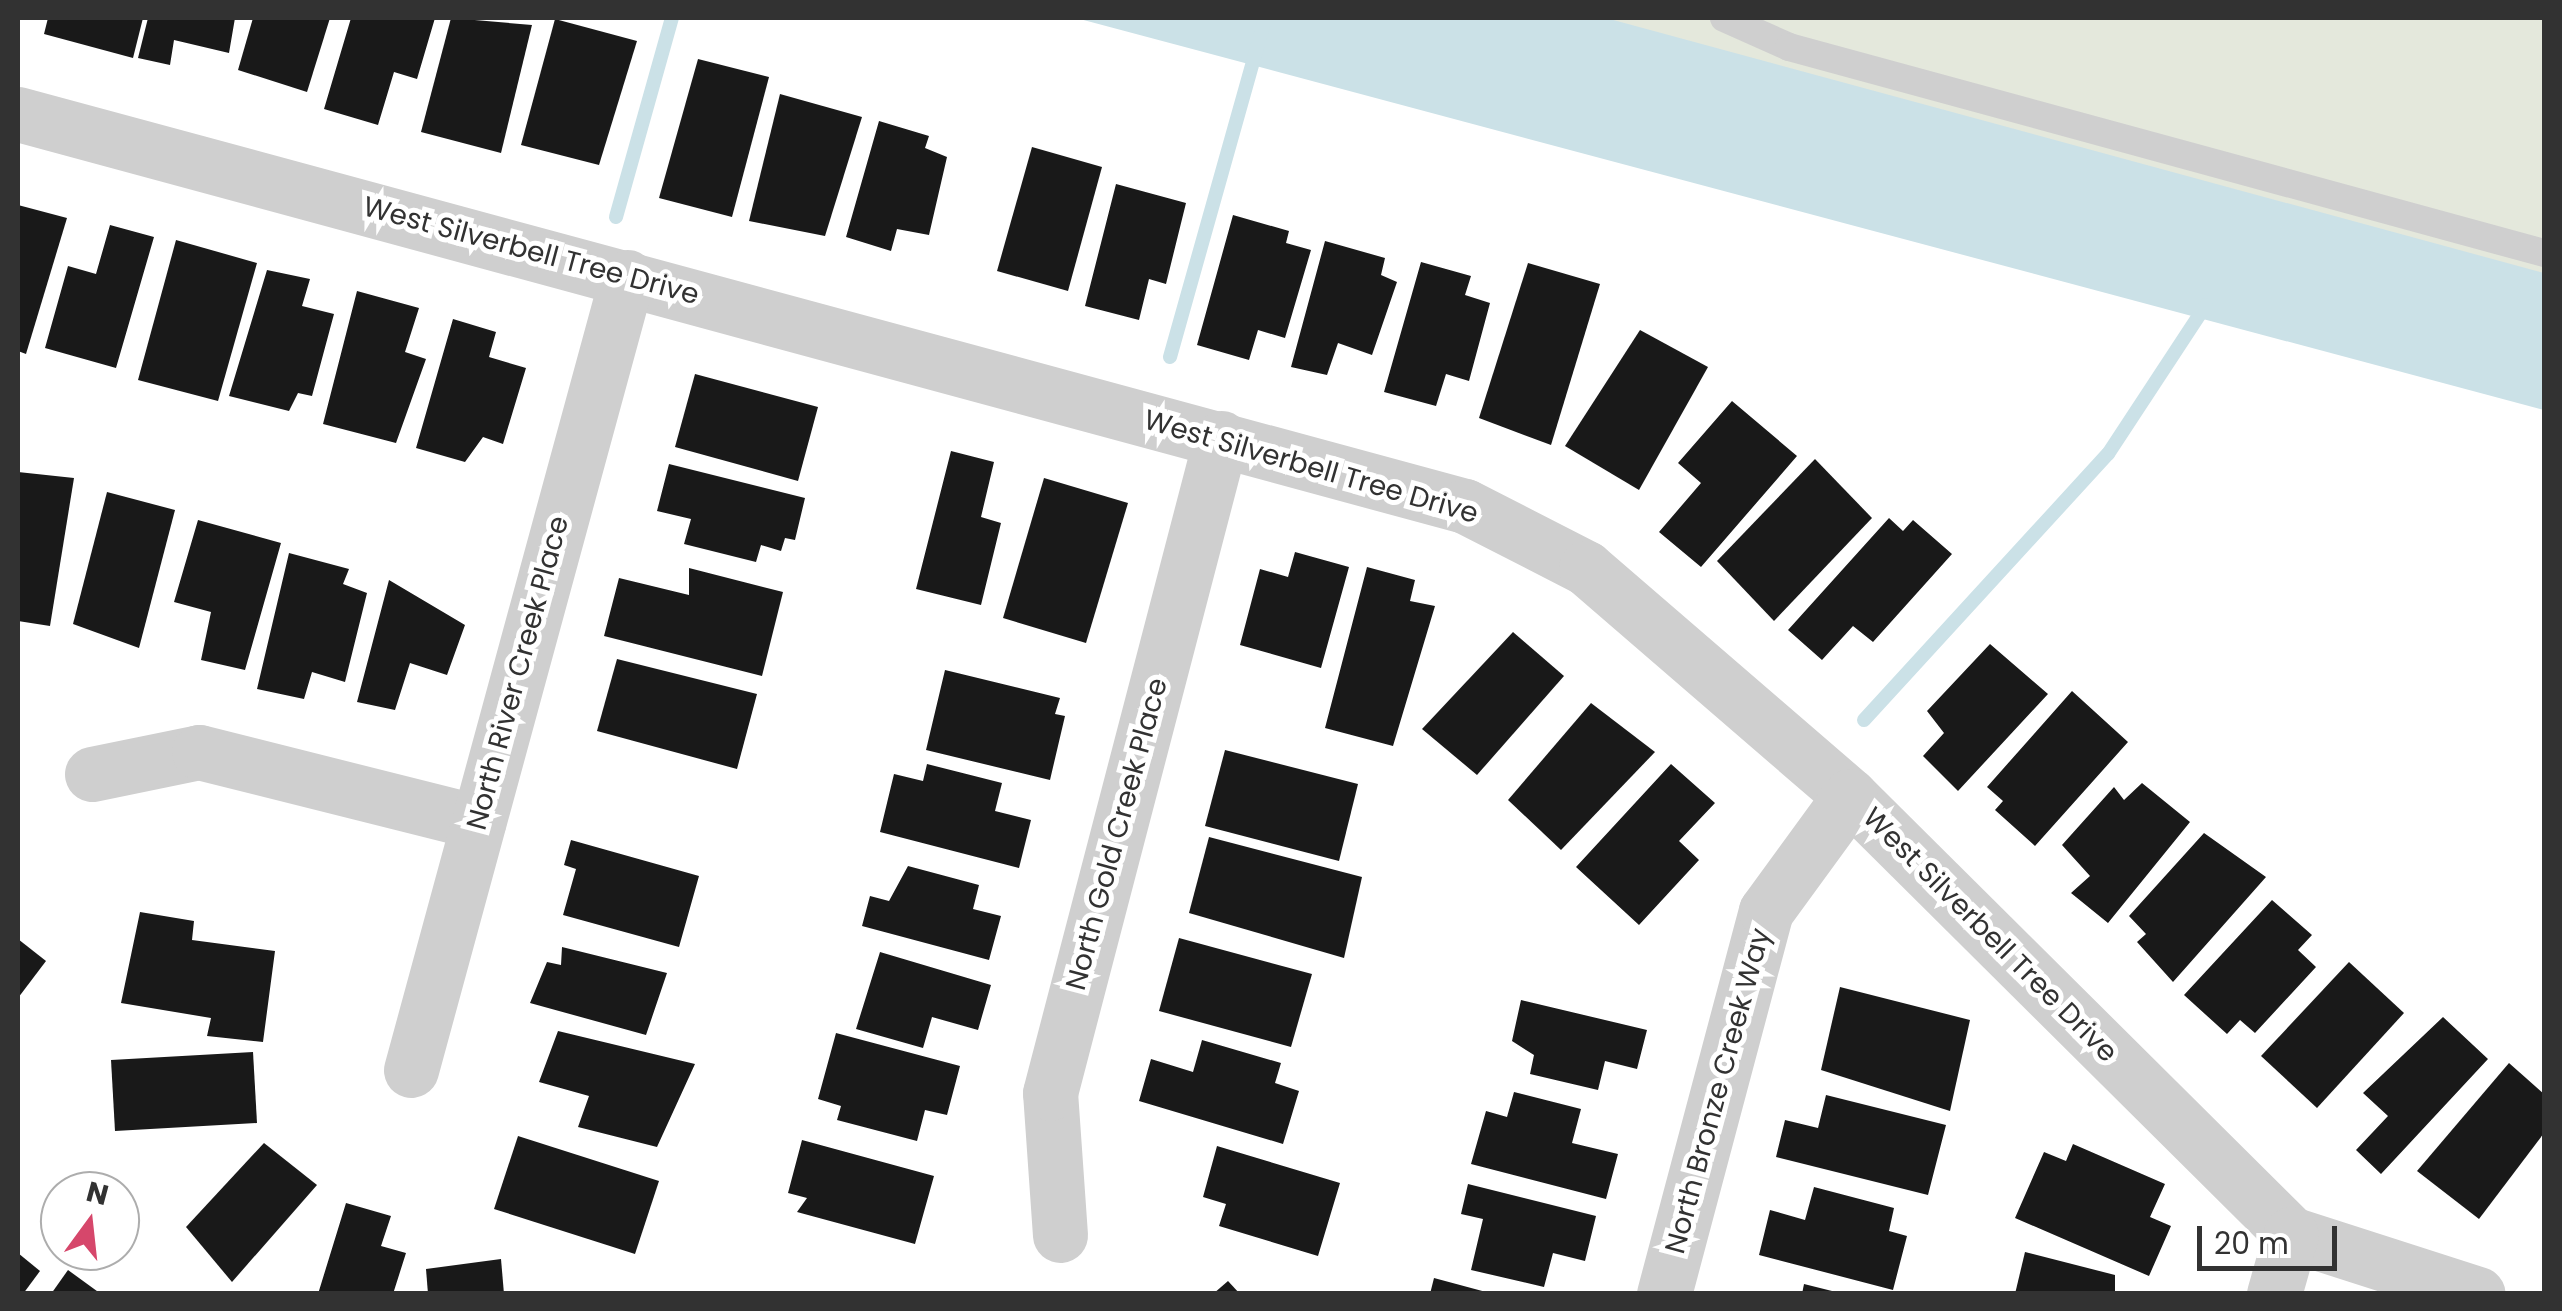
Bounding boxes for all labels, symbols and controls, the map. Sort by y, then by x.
street label: West Silverbell Tree Drive [359,190,703,312]
street label: West Silverbell Tree Drive [1140,403,1482,531]
street label: North River Creek Place [460,512,576,834]
street label: North Gold Creek Place [1059,674,1175,994]
street label: West Silverbell Tree Drive [1856,801,2124,1069]
street label: North Bronze Creek Way [1658,925,1778,1257]
north arrow [40,1171,140,1271]
text: N [82,1172,113,1215]
scale bar [2202,1206,2342,1268]
text: 20 m [2214,1222,2289,1265]

